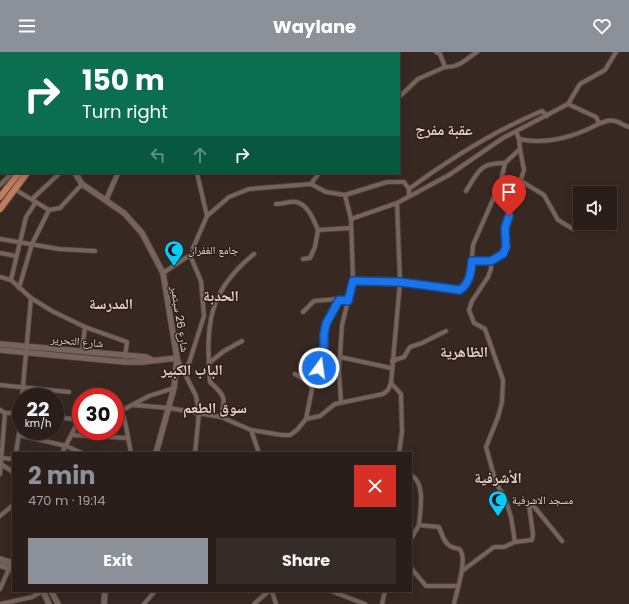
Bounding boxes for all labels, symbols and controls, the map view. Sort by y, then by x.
text: Waylane [273,14,356,39]
icon: menu [16,15,38,37]
icon: heart [591,15,613,37]
text: 150 m [82,61,165,100]
icon: right [16,68,68,120]
text: Turn right [82,99,168,124]
district label: عقبة مفرج [415,119,473,140]
icon: left [147,144,169,166]
icon: ahead [189,144,211,166]
icon: right [231,144,253,166]
pin [492,175,526,216]
icon: arrive [498,181,520,203]
map controls [573,186,617,230]
button: sound [573,186,617,230]
mosque icon: جامع الغفران [163,239,185,267]
place label: جامع الغفران [188,242,238,258]
street label: شارع 26 سبتمبر [167,284,193,353]
district label: الحدبة [203,285,239,306]
district label: المدرسة [89,293,133,314]
street label: شارع التحرير [49,331,104,351]
district label: الظاهرية [440,341,488,362]
position arrow [298,347,340,389]
district label: الباب الكبير [160,359,223,380]
speed limit sign: 30 [72,388,124,440]
text: 22 [27,395,49,423]
district label: سوق الطعم [183,397,247,418]
text: km/h [25,416,51,431]
text: 2 min [28,459,95,492]
button: close [354,465,396,507]
district label: الأشرفية [474,467,522,488]
mosque icon: مسجد الاشرفية [487,489,509,517]
text: 470 m · 19:14 [28,491,105,510]
place label: مسجد الاشرفية [512,492,573,508]
button: Exit [28,538,208,584]
button: Share [216,538,396,584]

